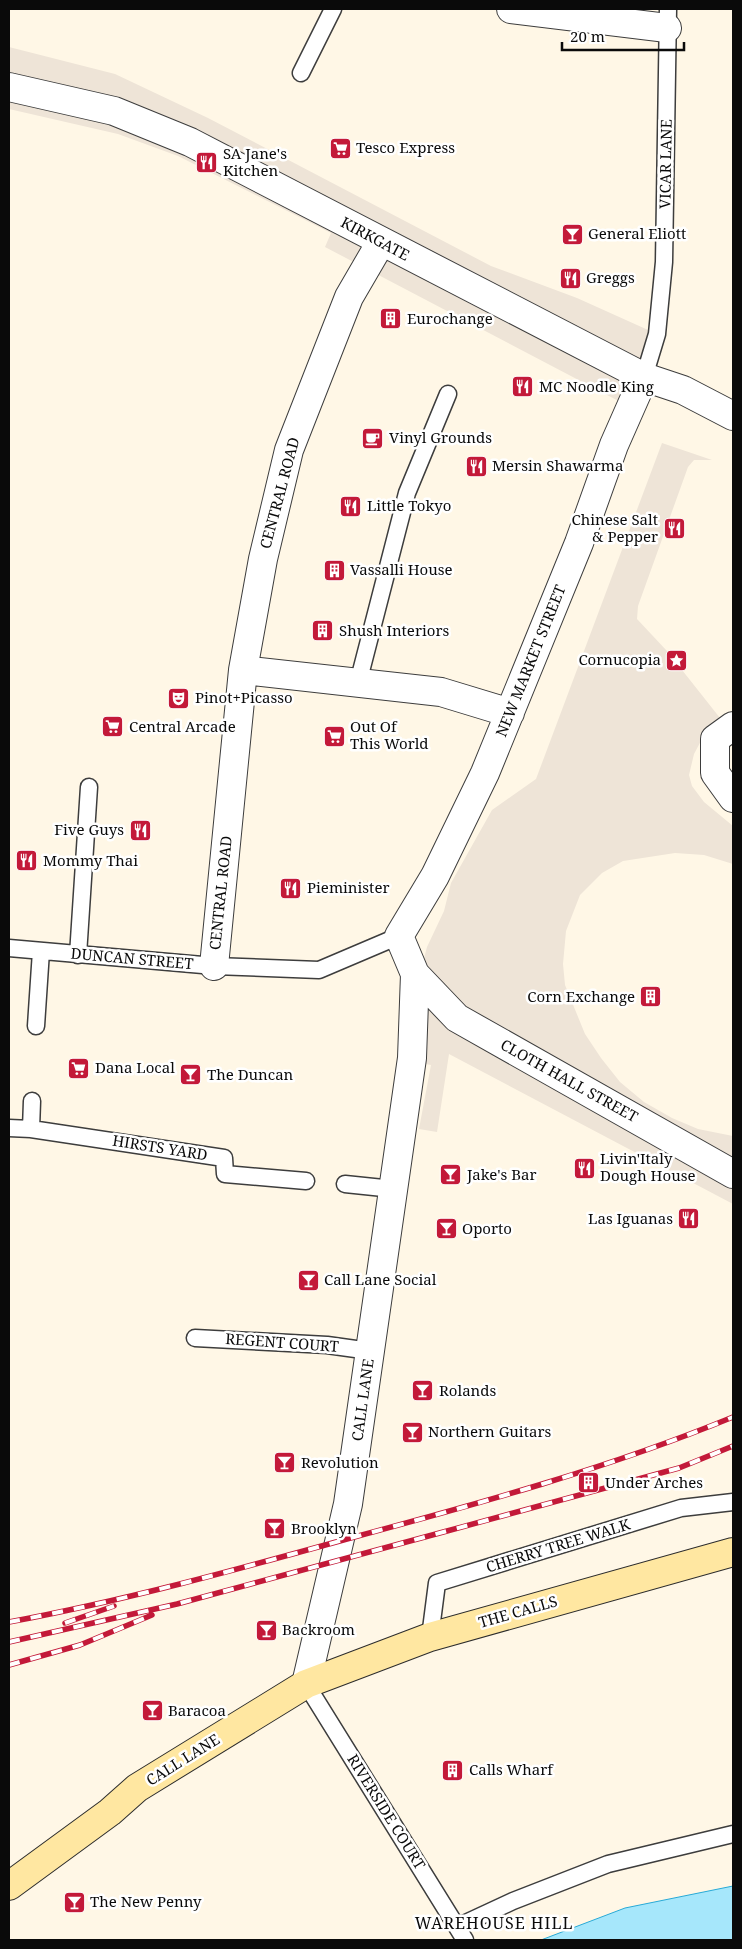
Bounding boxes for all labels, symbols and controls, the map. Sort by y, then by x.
scale bar [562,20,684,52]
text: 20 m [570,26,605,46]
street label: VICAR LANE [654,119,676,209]
supermarket icon: Tesco Express [328,136,352,160]
place label: Tesco Express [356,137,455,157]
place label: SA Jane's Kitchen [223,143,287,180]
restaurant icon: SA Jane's Kitchen [195,151,219,175]
street label: KIRKGATE [338,212,413,265]
bar icon: General Eliott [560,222,584,246]
place label: General Eliott [588,223,686,243]
restaurant icon: Greggs [558,266,582,290]
place label: Greggs [586,267,635,287]
building icon: Eurochange [379,307,403,331]
place label: Eurochange [407,308,493,328]
restaurant icon: MC Noodle King [511,375,535,399]
place label: MC Noodle King [539,376,654,396]
cafe icon: Vinyl Grounds [361,426,385,450]
place label: Vinyl Grounds [389,427,492,447]
street label: CENTRAL ROAD [255,435,304,551]
restaurant icon: Mersin Shawarma [464,454,488,478]
place label: Mersin Shawarma [492,455,624,475]
restaurant icon: Little Tokyo [339,494,363,518]
place label: Little Tokyo [367,495,451,515]
place label: Chinese Salt & Pepper [572,509,658,546]
restaurant icon: Chinese Salt & Pepper [662,517,686,541]
building icon: Vassalli House [322,558,346,582]
place label: Vassalli House [350,559,453,579]
street label: NEW MARKET STREET [490,582,570,740]
building icon: Shush Interiors [311,619,335,643]
place label: Shush Interiors [339,620,449,640]
place icon: Cornucopia [665,648,689,672]
place label: Cornucopia [578,649,661,669]
theatre icon: Pinot+Picasso [167,686,191,710]
place label: Pinot+Picasso [195,687,293,707]
supermarket icon: Central Arcade [101,715,125,739]
place label: Central Arcade [129,716,236,736]
place label: Out Of This World [350,716,429,753]
supermarket icon: Out Of This World [322,724,346,748]
restaurant icon: Five Guys [128,818,152,842]
place label: Five Guys [54,819,124,839]
street label: CENTRAL ROAD [204,835,236,951]
restaurant icon: Mommy Thai [15,849,39,873]
place label: Mommy Thai [43,850,138,870]
restaurant icon: Pieminister [279,876,303,900]
place label: Pieminister [307,877,389,897]
street label: DUNCAN STREET [70,943,194,973]
building icon: Corn Exchange [639,985,663,1009]
place label: Corn Exchange [527,986,635,1006]
street label: CLOTH HALL STREET [497,1034,642,1126]
supermarket icon: Dana Local [67,1056,91,1080]
place label: Dana Local [95,1057,175,1077]
bar icon: The Duncan [179,1063,203,1087]
place label: The Duncan [207,1064,294,1084]
street label: HIRSTS YARD [111,1130,209,1164]
place label: Livin'Italy Dough House [600,1148,695,1185]
restaurant icon: Livin'Italy Dough House [572,1156,596,1180]
bar icon: Jake's Bar [439,1163,463,1187]
place label: Jake's Bar [466,1164,537,1184]
restaurant icon: Las Iguanas [677,1207,701,1231]
place label: Las Iguanas [588,1208,673,1228]
bar icon: Oporto [434,1217,458,1241]
place label: Oporto [462,1218,512,1238]
bar icon: Call Lane Social [296,1268,320,1292]
place label: Call Lane Social [324,1269,437,1289]
street label: REGENT COURT [225,1328,339,1356]
street label: CALL LANE [346,1357,378,1442]
bar icon: Rolands [411,1379,435,1403]
place label: Rolands [439,1380,496,1400]
bar icon: Northern Guitars [400,1420,424,1444]
place label: Northern Guitars [428,1421,551,1441]
bar icon: Revolution [273,1451,297,1475]
place label: Revolution [301,1452,379,1472]
building icon: Under Arches [577,1471,601,1495]
place label: Under Arches [605,1472,703,1492]
street label: CHERRY TREE WALK [483,1513,633,1576]
bar icon: Brooklyn [263,1517,287,1541]
place label: Brooklyn [291,1518,357,1538]
street label: THE CALLS [476,1590,559,1632]
bar icon: Backroom [254,1618,278,1642]
place label: Backroom [282,1619,355,1639]
bar icon: Baracoa [140,1699,164,1723]
place label: Baracoa [168,1700,226,1720]
street label: CALL LANE [142,1729,223,1790]
street label: RIVERSIDE COURT [343,1750,430,1873]
building icon: Calls Wharf [441,1758,465,1782]
place label: Calls Wharf [469,1759,554,1779]
bar icon: The New Penny [62,1890,86,1914]
place label: The New Penny [90,1891,202,1911]
district label: WAREHOUSE HILL [415,1912,573,1934]

